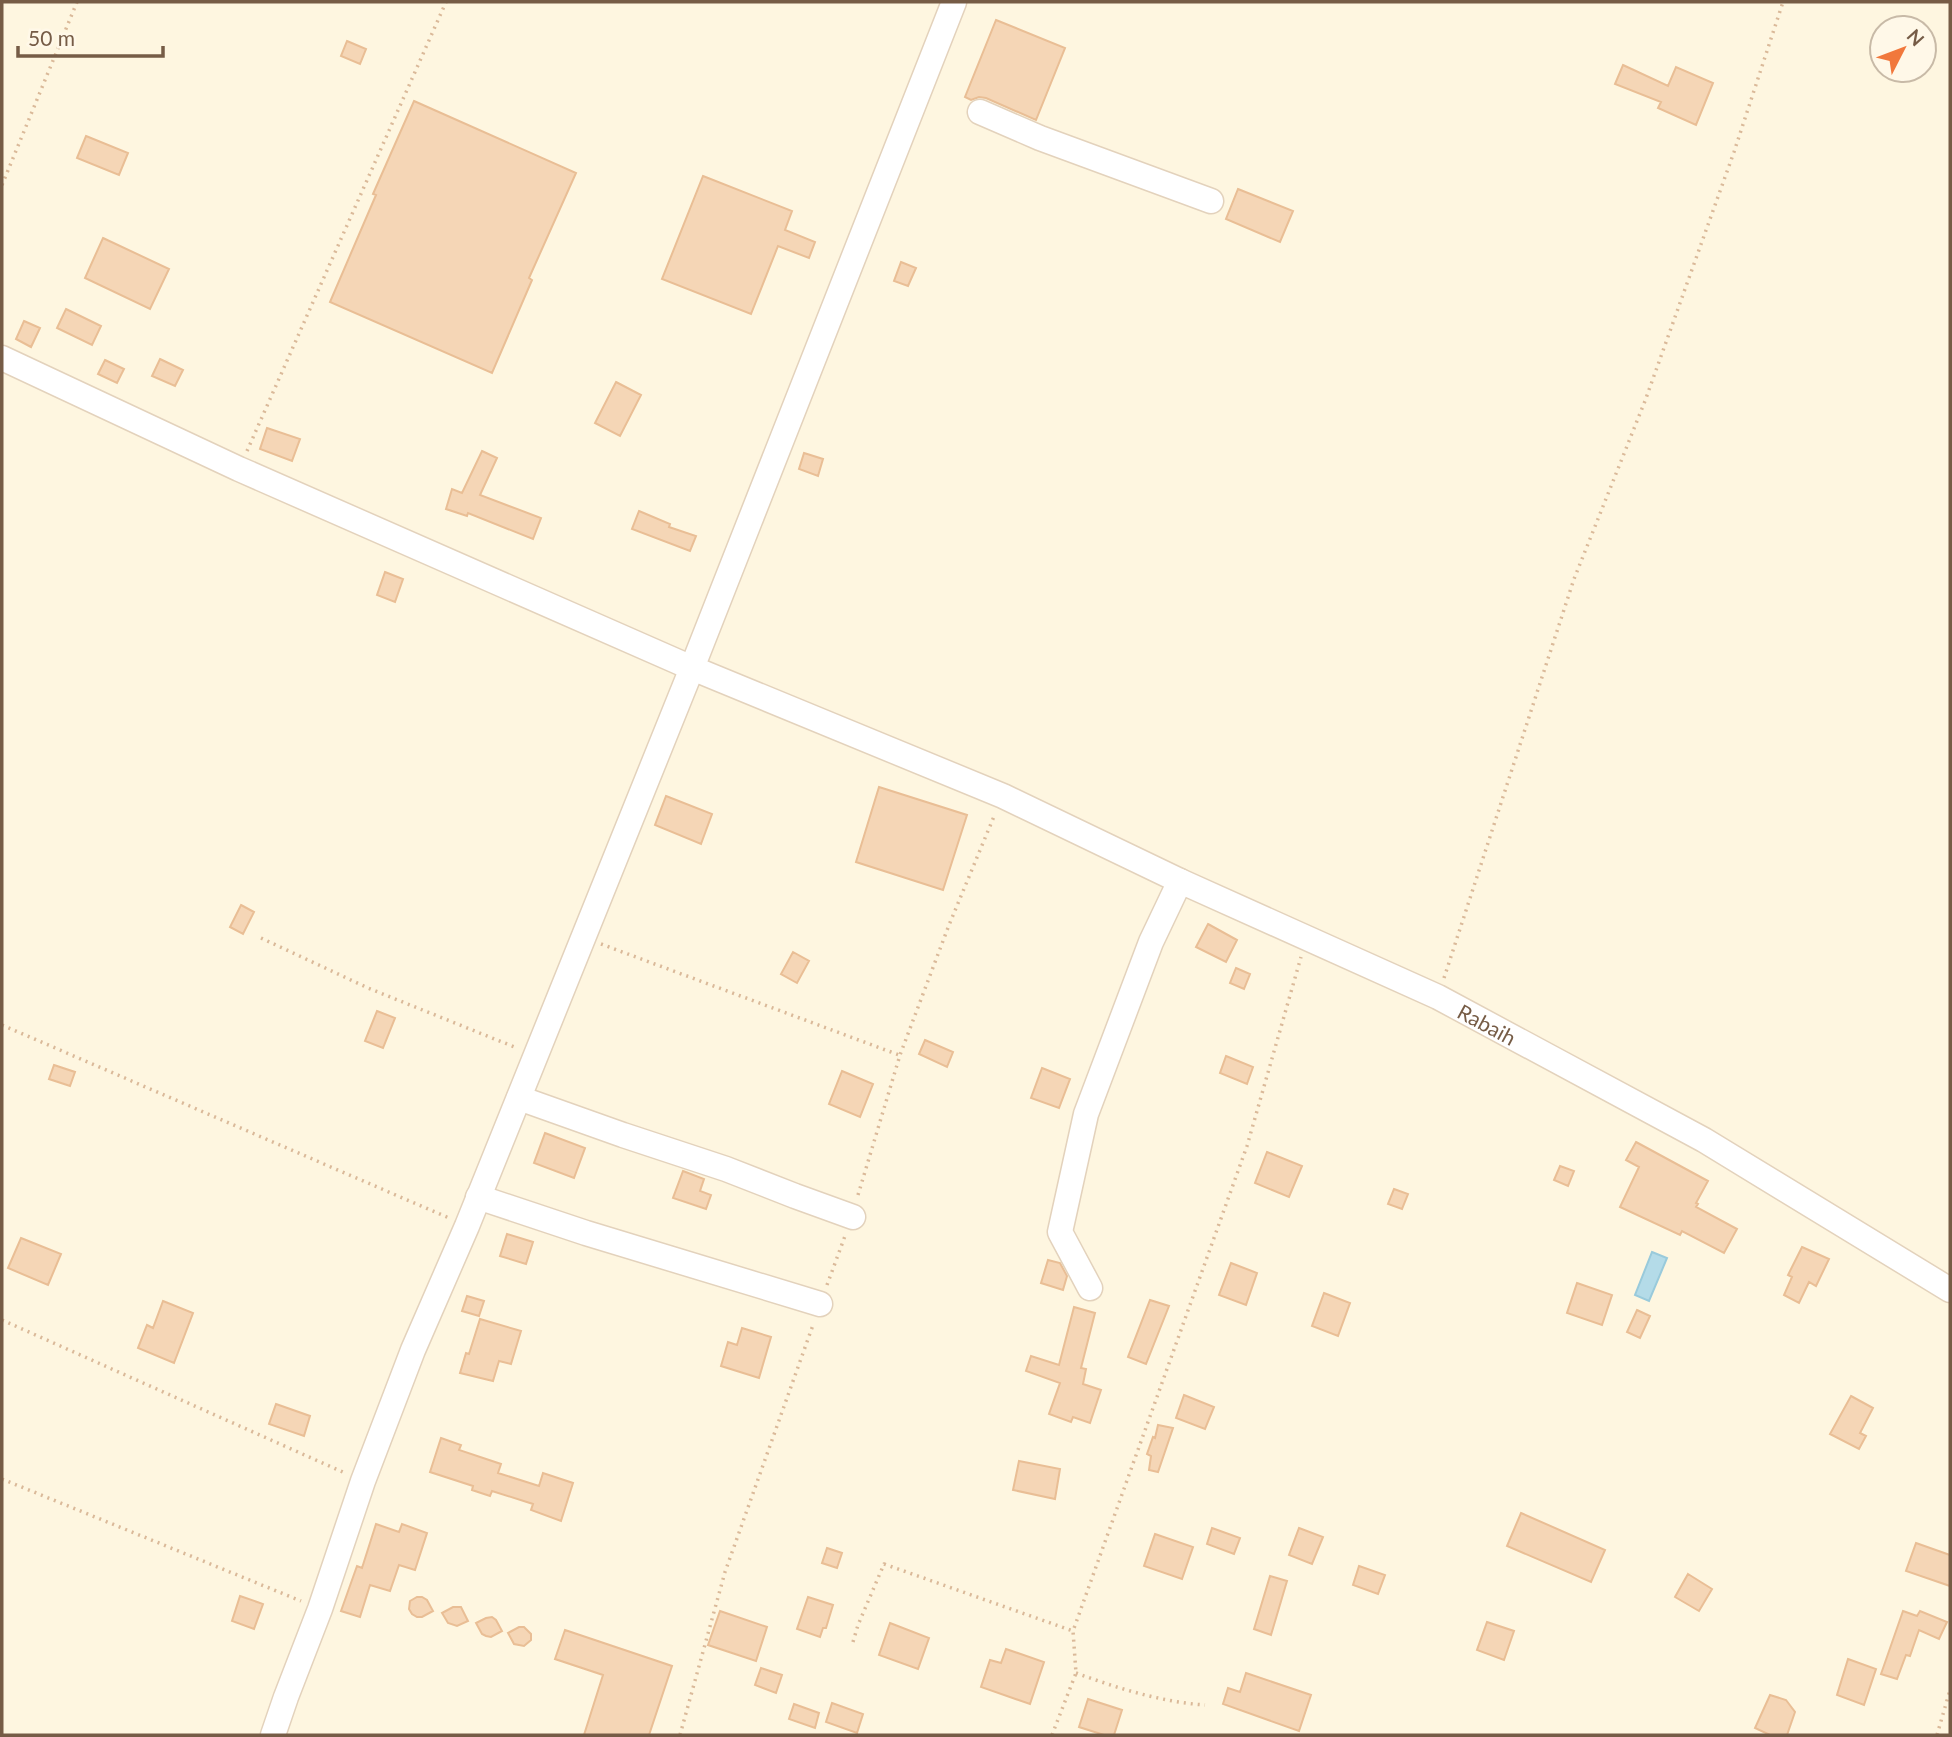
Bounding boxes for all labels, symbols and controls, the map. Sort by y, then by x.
scale bar [18,14,163,58]
north arrow [1868,14,1938,84]
text: N [1903,24,1929,50]
text: 50 m [28,25,75,50]
street label: Rabaih [1454,998,1521,1049]

